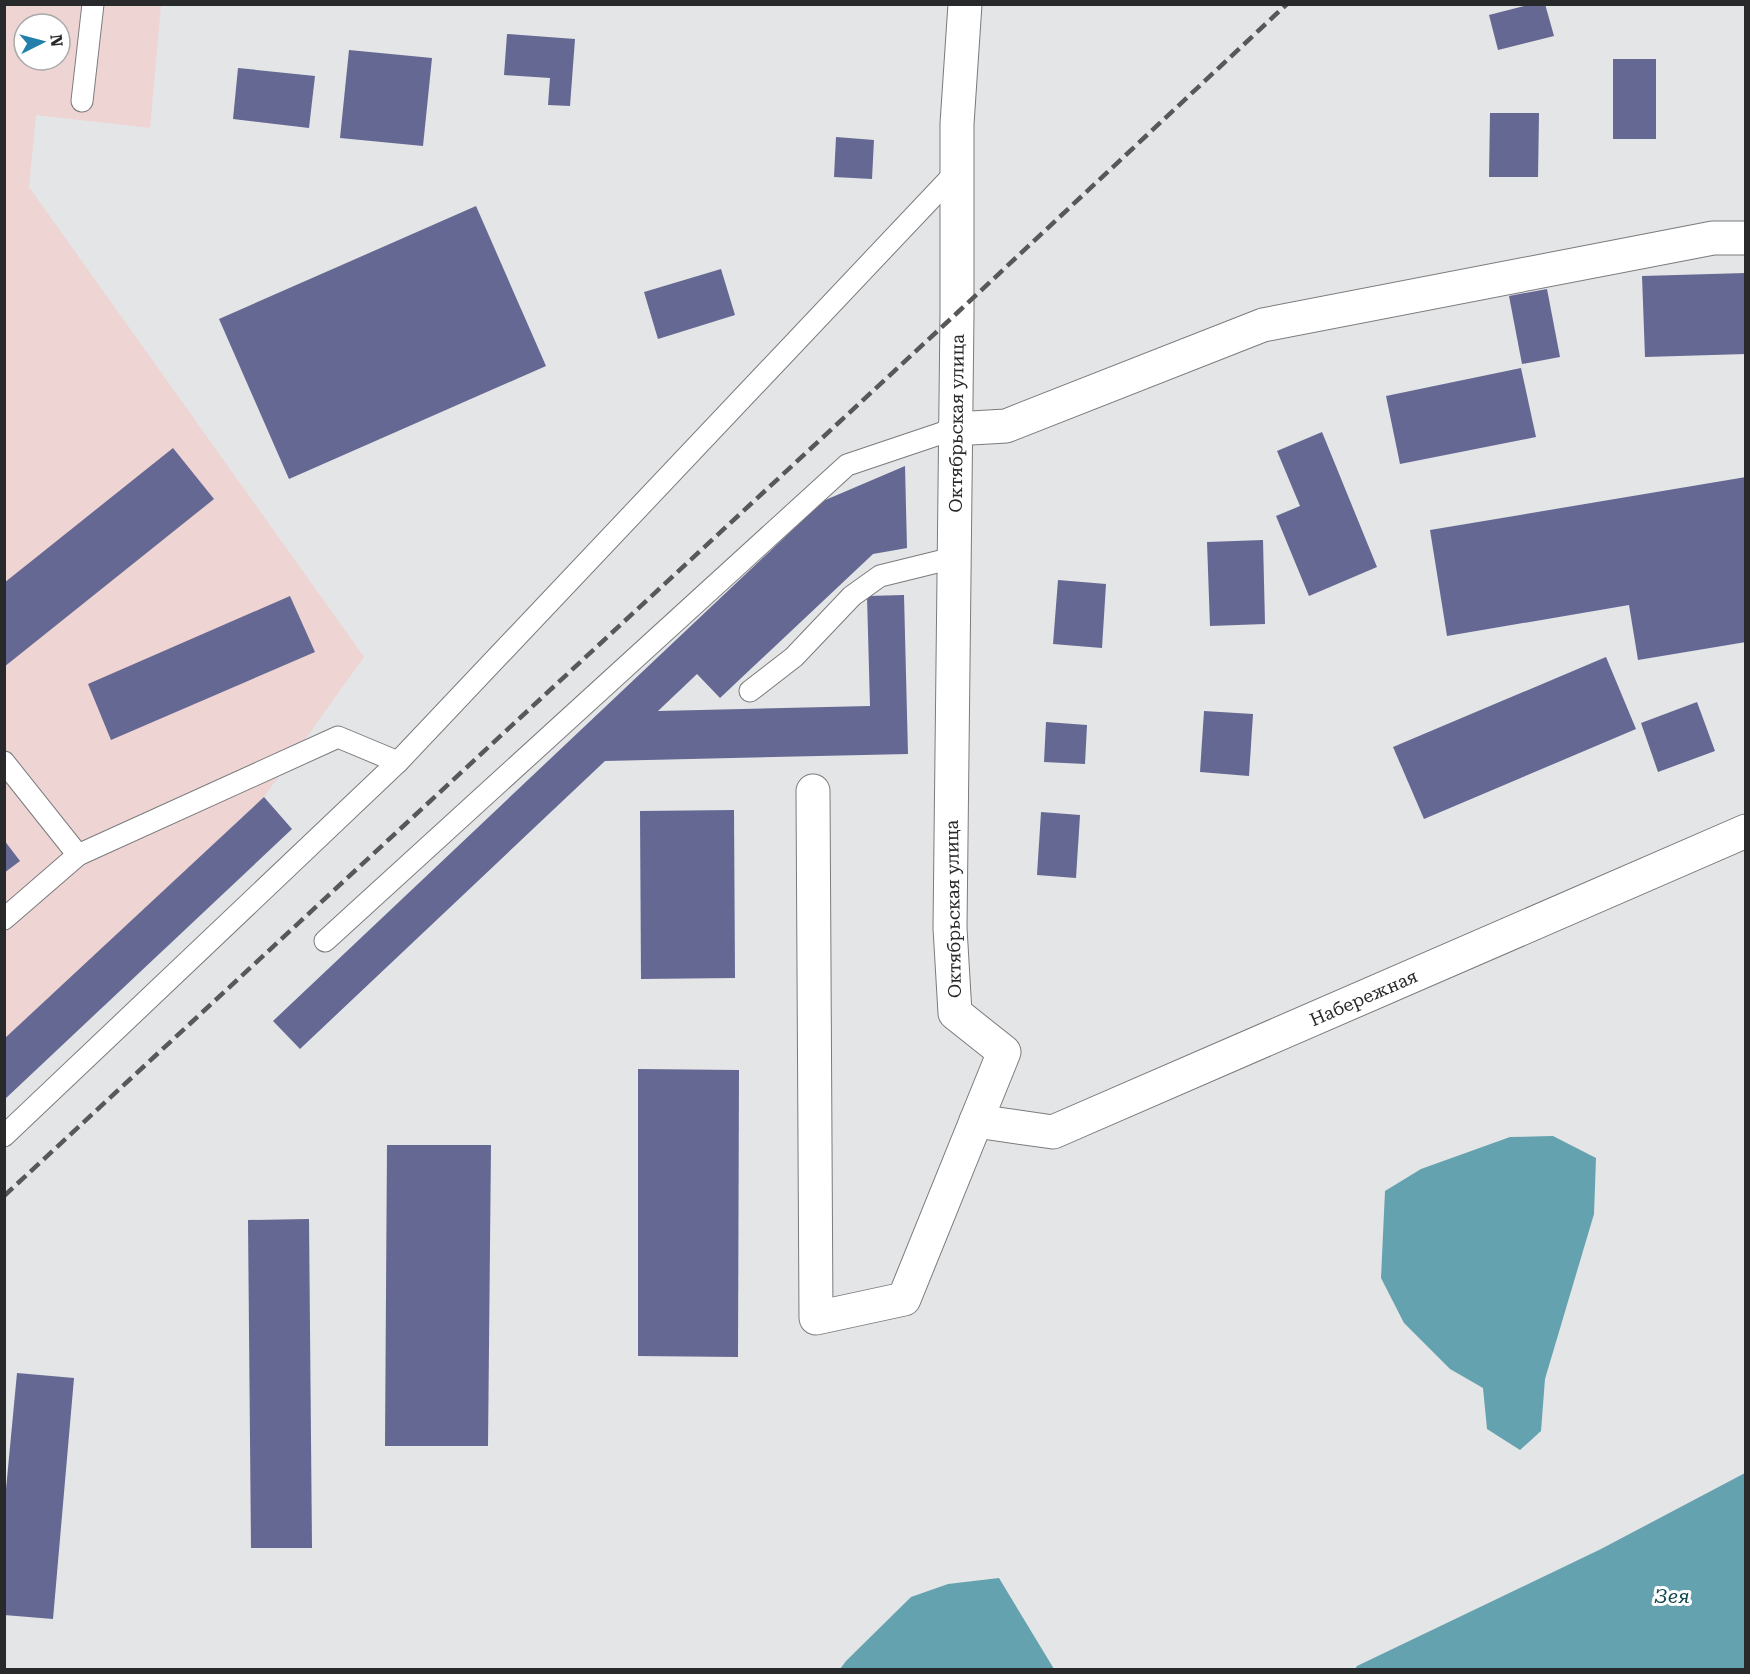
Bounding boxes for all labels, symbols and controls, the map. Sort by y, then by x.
north arrow [12,12,72,72]
text: N [46,33,67,48]
street label: Октябрьская улица [944,334,967,513]
street label: Октябрьская улица [941,819,965,998]
street label: Набережная [1306,965,1420,1030]
water label: Зея [1654,1584,1690,1608]

